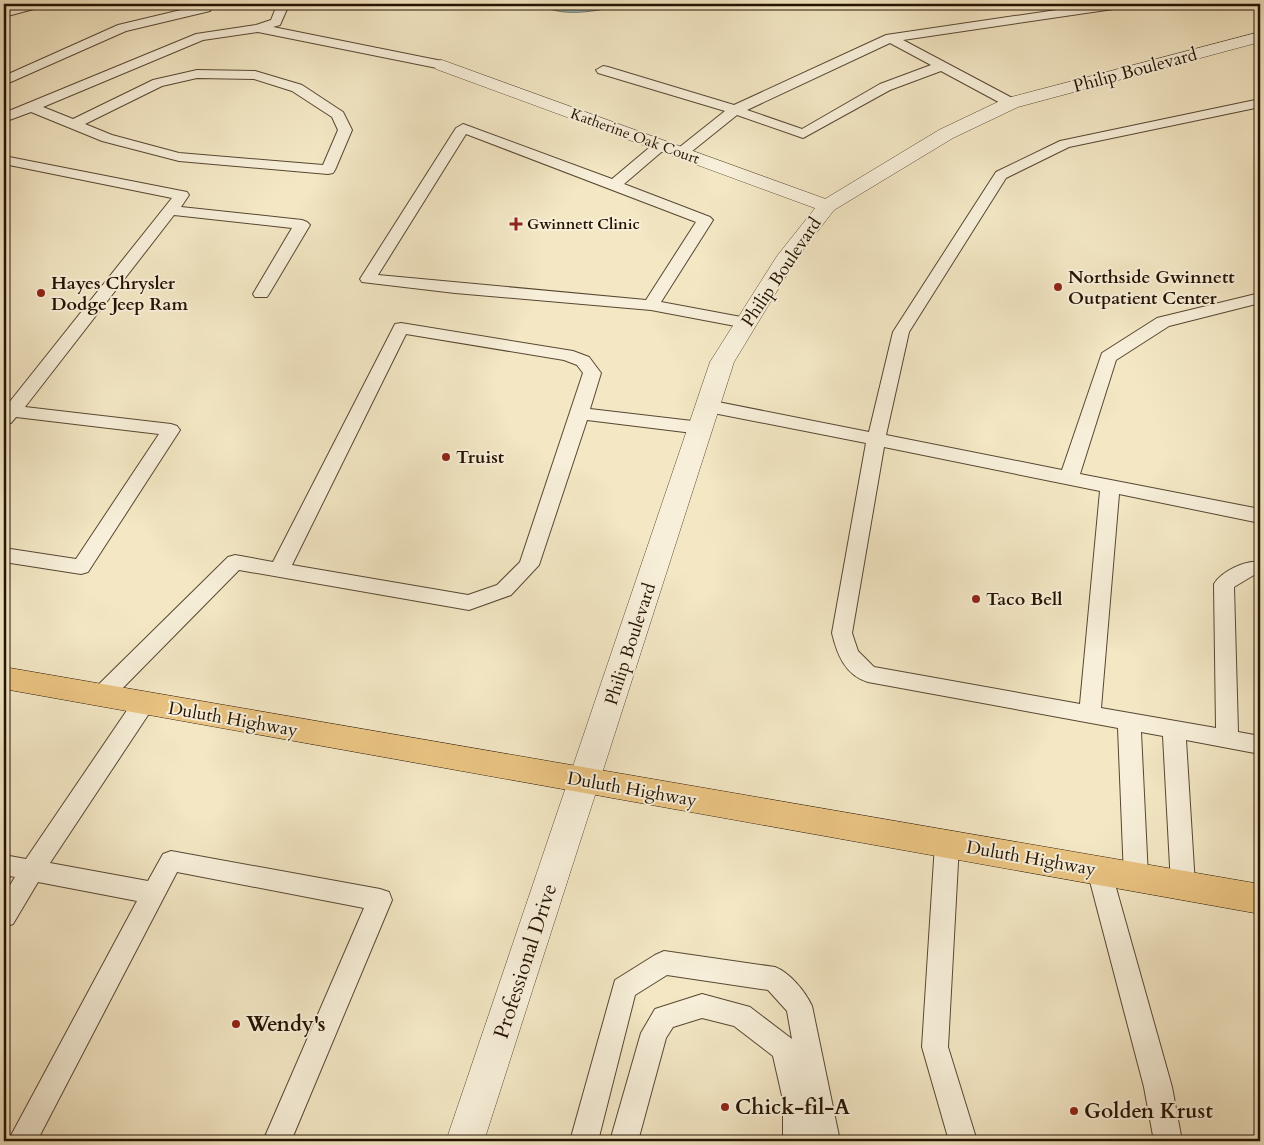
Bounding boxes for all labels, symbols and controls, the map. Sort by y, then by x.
street label: Philip Boulevard [1070,42,1200,99]
street label: Katherine Oak Court [568,103,703,169]
street label: Philip Boulevard [735,212,828,332]
place label: Gwinnett Clinic [527,214,640,234]
marker: Gwinnett Clinic [509,217,523,231]
place label: Northside Gwinnett Outpatient Center [1068,265,1235,311]
place label: Hayes Chrysler Dodge Jeep Ram [51,271,188,317]
marker: Northside Gwinnett Outpatient Center [1052,281,1064,293]
marker: Hayes Chrysler Dodge Jeep Ram [35,287,47,299]
place label: Truist [456,445,505,470]
marker: Truist [440,451,452,463]
street label: Philip Boulevard [599,579,662,709]
place label: Taco Bell [986,587,1063,612]
marker: Taco Bell [970,593,982,605]
street label: Duluth Highway [166,696,300,743]
street label: Duluth Highway [565,766,699,813]
street label: Duluth Highway [964,835,1098,882]
street label: Professional Drive [487,880,564,1042]
place label: Wendy's [245,1010,326,1039]
marker: Wendy's [230,1018,242,1030]
place label: Chick-fil-A [735,1093,850,1122]
place label: Golden Krust [1084,1097,1213,1126]
marker: Chick-fil-A [719,1101,731,1113]
marker: Golden Krust [1068,1105,1080,1117]

